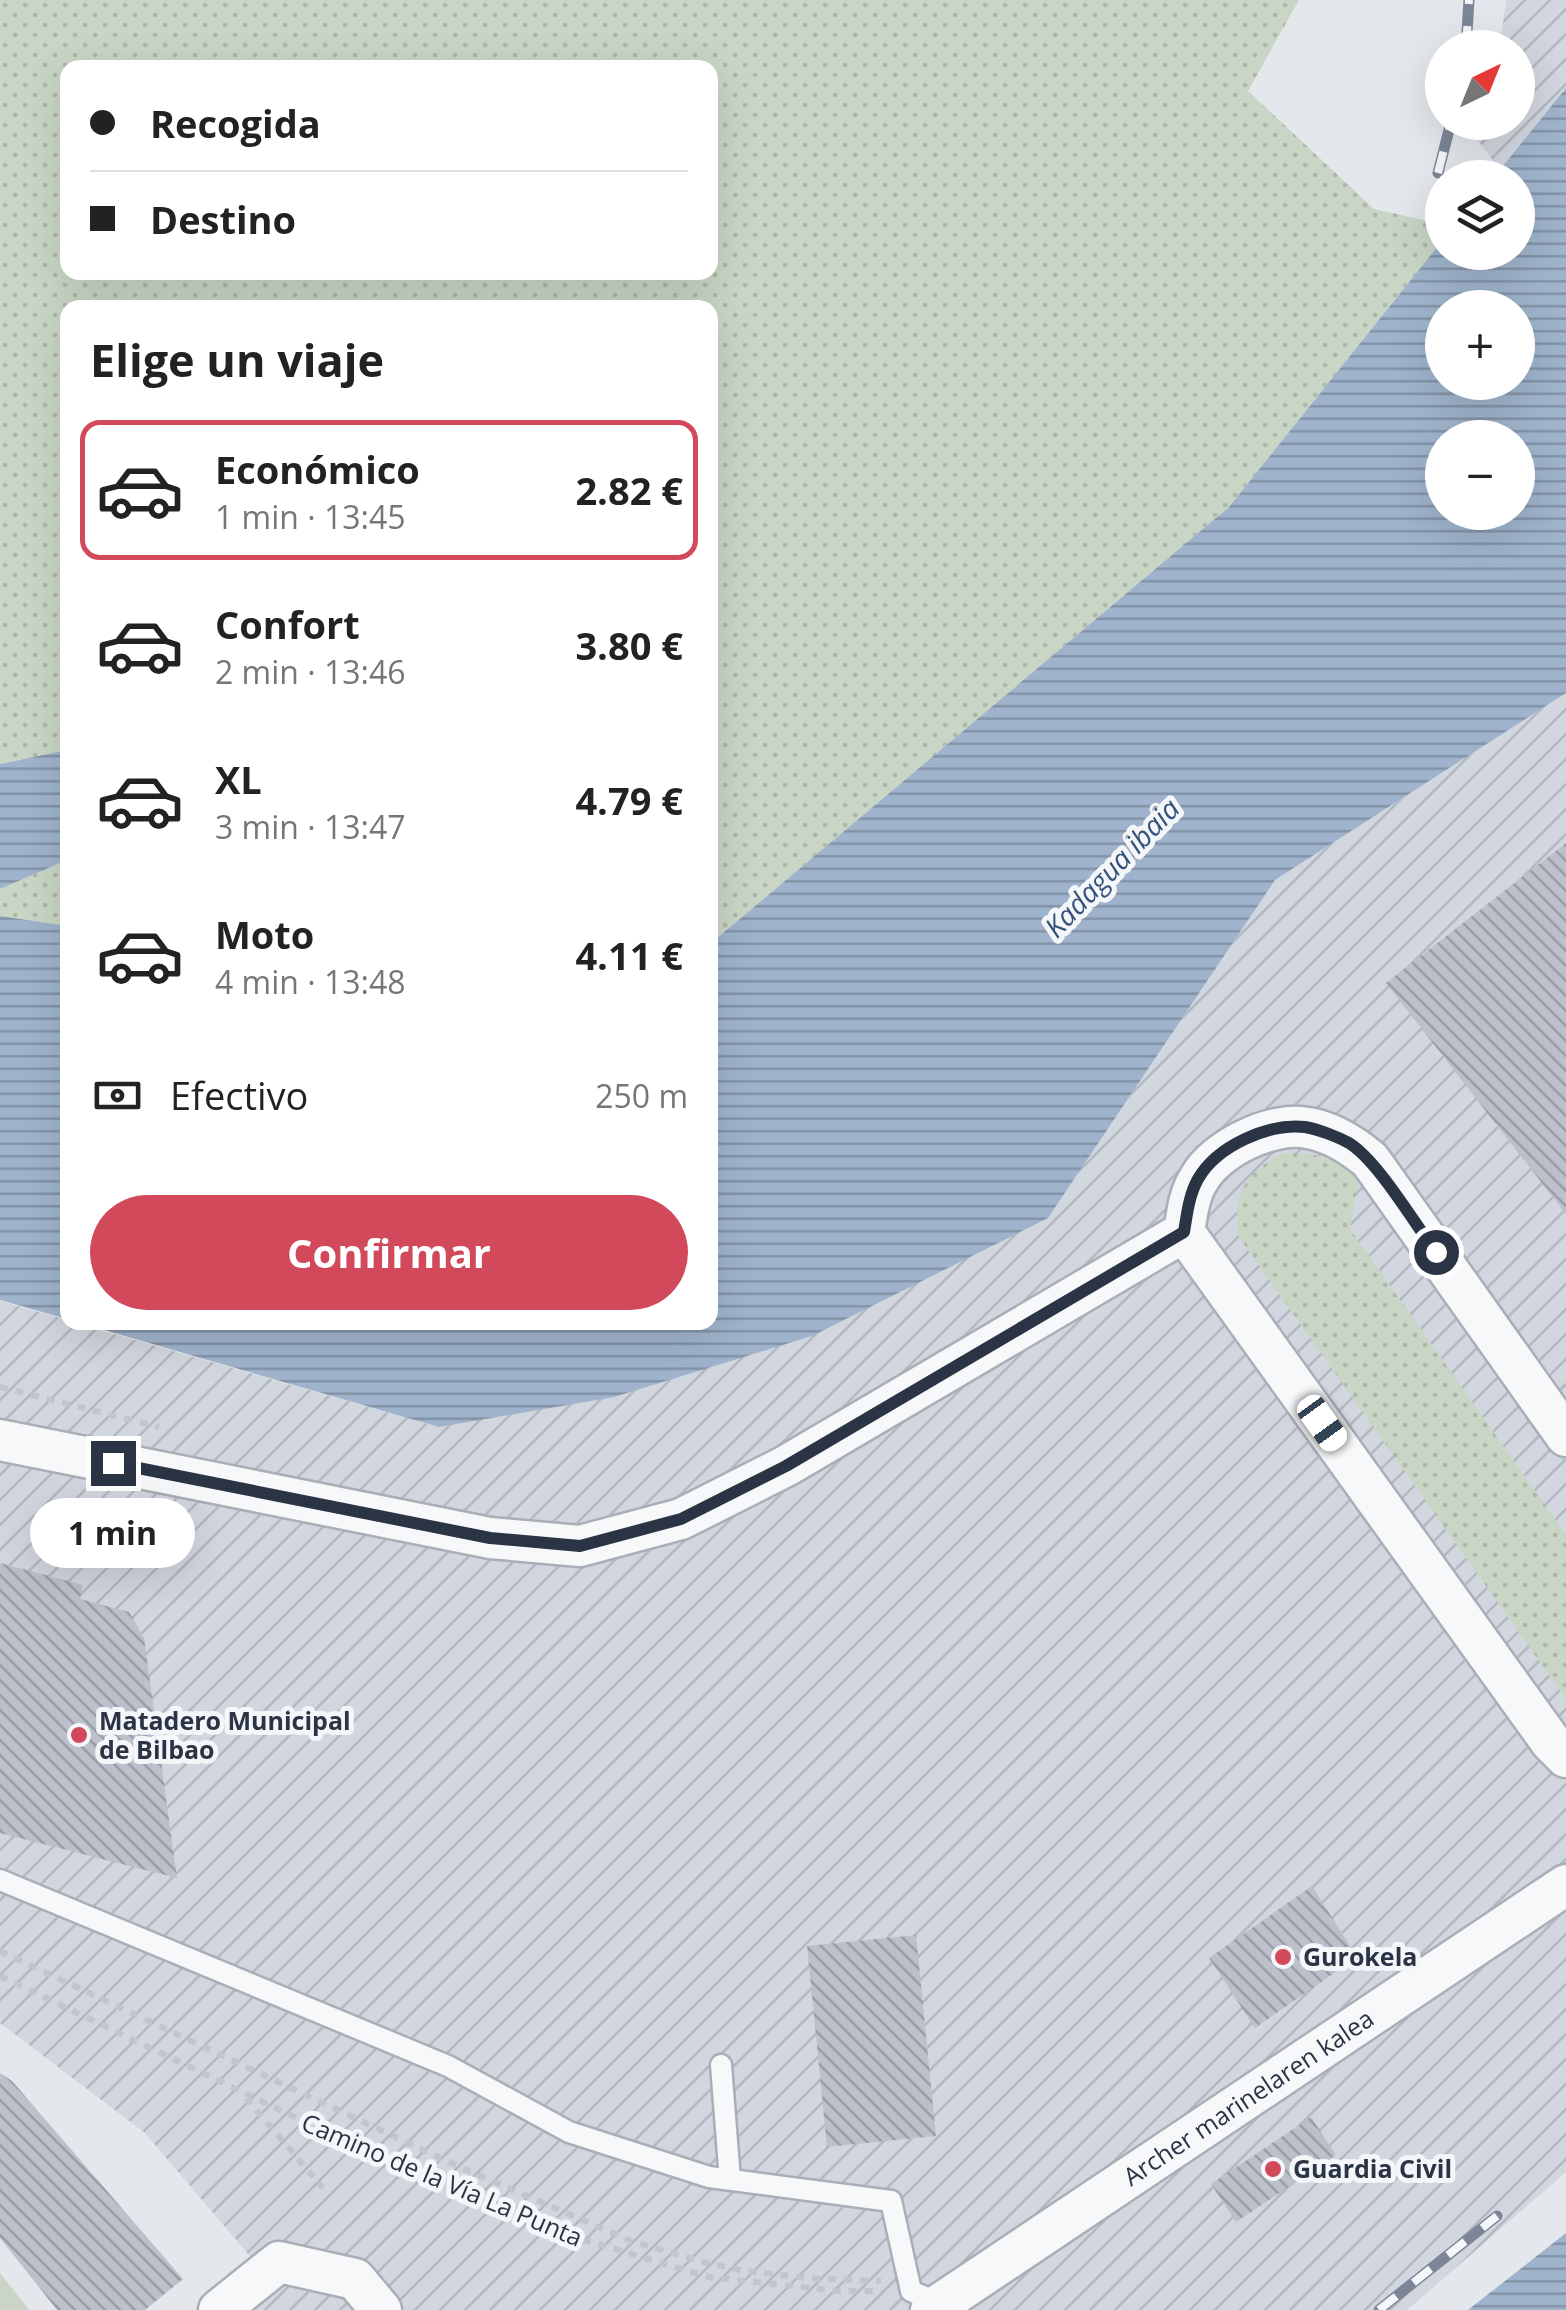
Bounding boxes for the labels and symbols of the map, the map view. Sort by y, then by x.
north arrow [1425,30,1535,140]
water label: Kadagua ibaia [1035,790,1187,945]
route start [1414,1230,1459,1275]
car [1292,1390,1352,1456]
route end [91,1441,136,1486]
callout: 1 min [31,1498,196,1568]
place label: Matadero Municipal de Bilbao [99,1703,351,1766]
marker: Matadero Municipal de Bilbao [68,1724,90,1746]
place label: Gurokela [1303,1939,1417,1973]
marker: Gurokela [1272,1946,1294,1968]
street label: Archer marinelaren kalea [1116,2001,1380,2193]
street label: Camino de la Vía La Punta [297,2104,588,2254]
place label: Guardia Civil [1293,2151,1452,2185]
marker: Guardia Civil [1262,2158,1284,2180]

